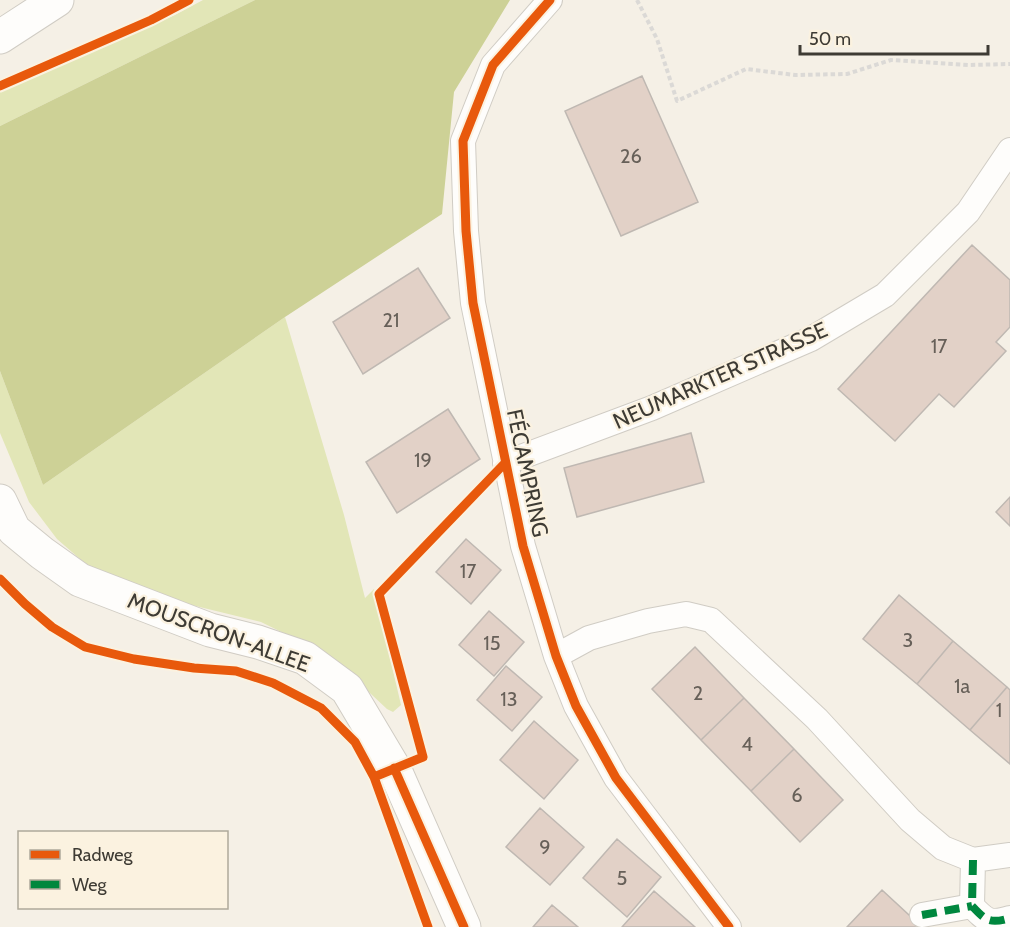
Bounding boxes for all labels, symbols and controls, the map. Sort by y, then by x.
scale bar [800,18,988,56]
text: 50 m [809,28,851,50]
house number: 26 [620,144,642,168]
house number: 21 [383,308,400,332]
street label: NEUMARKTER STRASSE [609,316,832,435]
house number: 17 [931,334,947,358]
street label: FÉCAMPRING [501,407,554,540]
house number: 19 [414,448,432,472]
house number: 17 [460,559,476,583]
street label: MOUSCRON-ALLEE [124,587,314,678]
house number: 3 [903,628,913,652]
house number: 15 [483,631,501,655]
house number: 1a [954,674,970,698]
house number: 2 [693,681,703,705]
house number: 13 [500,687,518,711]
house number: 1 [996,698,1002,722]
house number: 4 [741,732,753,756]
house number: 6 [791,783,803,807]
legend [18,831,228,909]
house number: 9 [539,835,551,859]
text: Radweg [72,844,134,866]
house number: 5 [617,866,627,890]
text: Weg [72,874,108,896]

